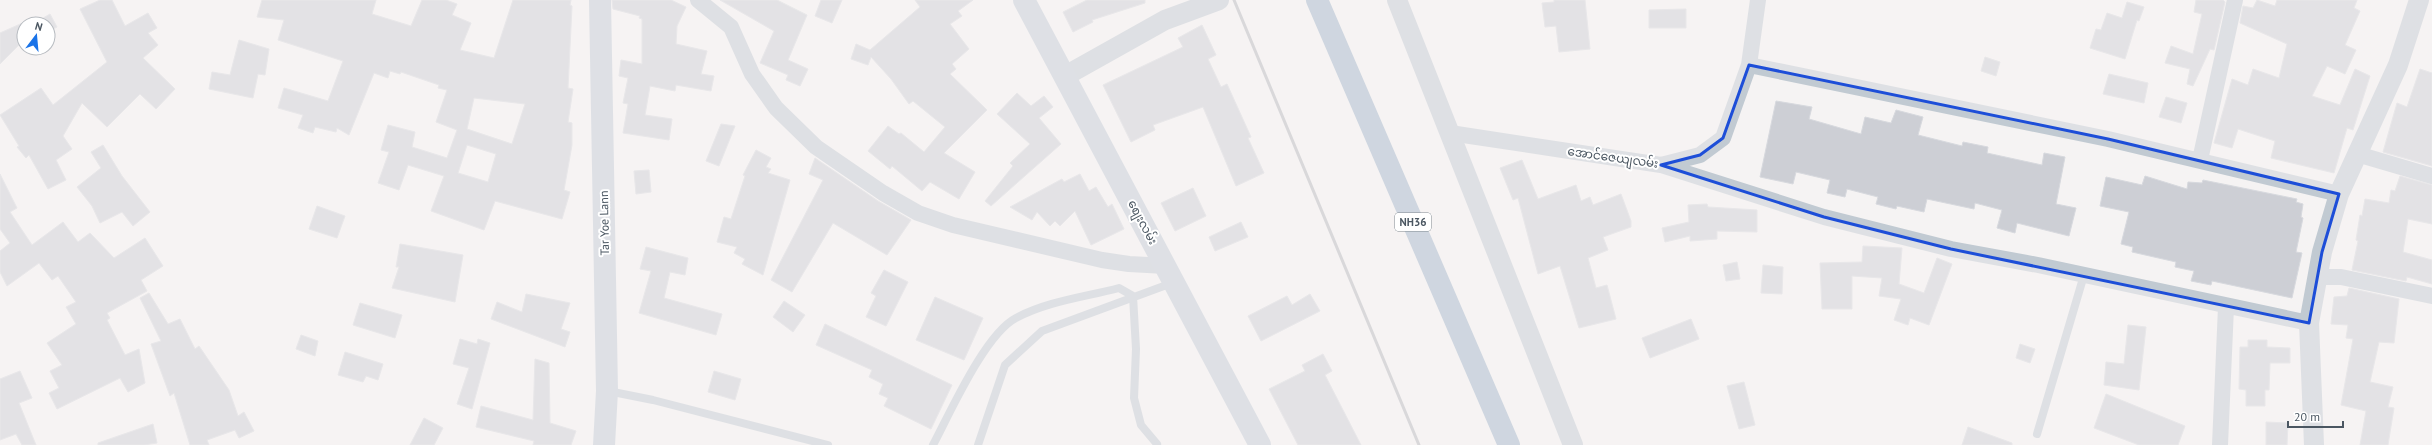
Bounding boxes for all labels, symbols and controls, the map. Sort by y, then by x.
north arrow [16,16,56,56]
text: N [33,19,44,34]
street label: အောင်ဇေယျလမ်း [1566,142,1659,174]
street label: Tar Yoe Lann [596,191,612,255]
street label: စျေးလမ်း [1122,197,1162,248]
road number: NH36 [1395,213,1431,231]
scale bar [2288,403,2343,429]
text: 20 m [2294,409,2320,424]

